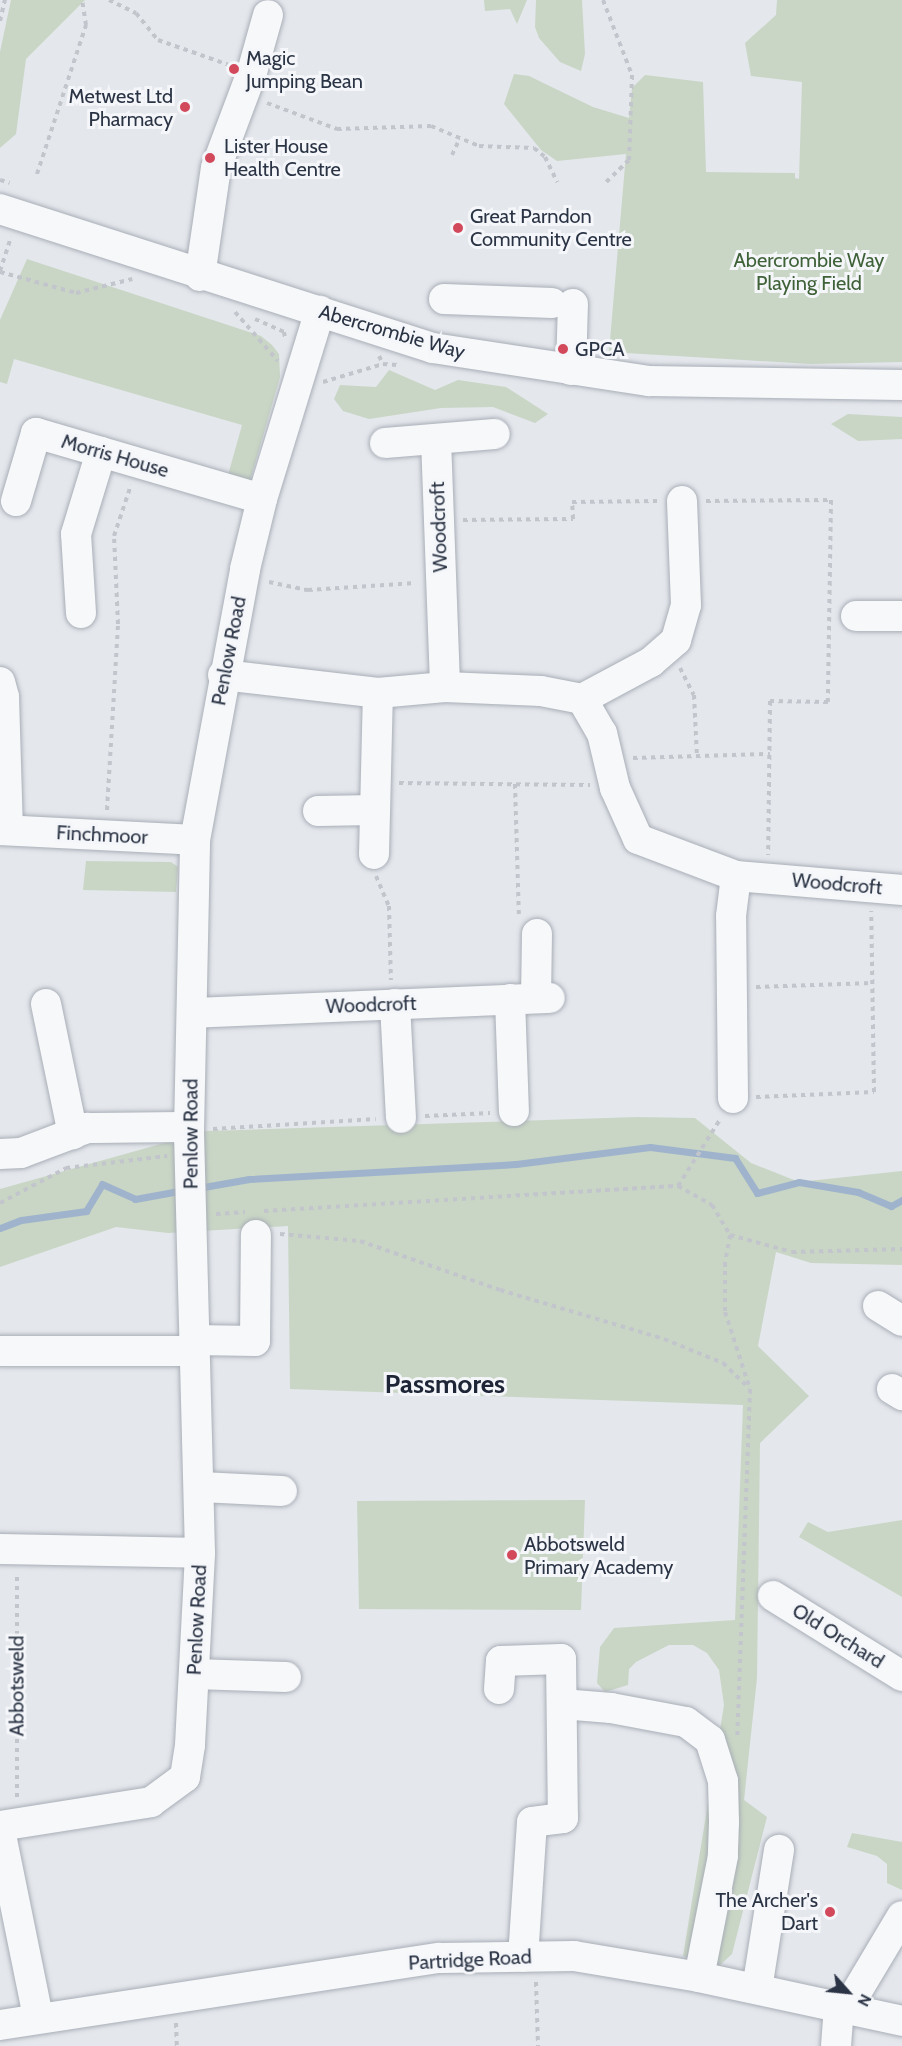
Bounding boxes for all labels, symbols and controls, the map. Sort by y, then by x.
place label: Magic Jumping Bean [246,46,363,93]
marker: Magic Jumping Bean [227,62,241,76]
place label: Metwest Ltd Pharmacy [69,84,173,131]
marker: Metwest Ltd Pharmacy [178,100,192,114]
place label: Lister House Health Centre [224,134,341,181]
marker: Lister House Health Centre [201,149,219,167]
place label: Great Parndon Community Centre [470,204,632,251]
marker: Great Parndon Community Centre [451,221,465,235]
park label: Abercrombie Way Playing Field [734,248,884,295]
street label: Abercrombie Way [316,300,468,364]
place label: GPCA [575,337,625,361]
marker: GPCA [556,342,570,356]
street label: Morris House [59,429,171,483]
street label: Woodcroft [425,481,453,573]
street label: Penlow Road [207,594,251,708]
street label: Finchmoor [56,821,148,849]
street label: Woodcroft [791,868,883,900]
street label: Woodcroft [325,991,417,1019]
street label: Penlow Road [179,1079,203,1189]
district label: Passmores [385,1369,505,1401]
place label: Abbotsweld Primary Academy [524,1532,673,1579]
marker: Abbotsweld Primary Academy [505,1548,519,1562]
street label: Penlow Road [182,1564,212,1676]
street label: Old Orchard [788,1598,888,1674]
street label: Abbotsweld [5,1636,29,1736]
place label: The Archer's Dart [716,1888,818,1935]
marker: The Archer's Dart [823,1905,837,1919]
street label: Partridge Road [408,1945,532,1975]
north arrow [818,1962,878,2022]
text: N [853,1991,876,2010]

